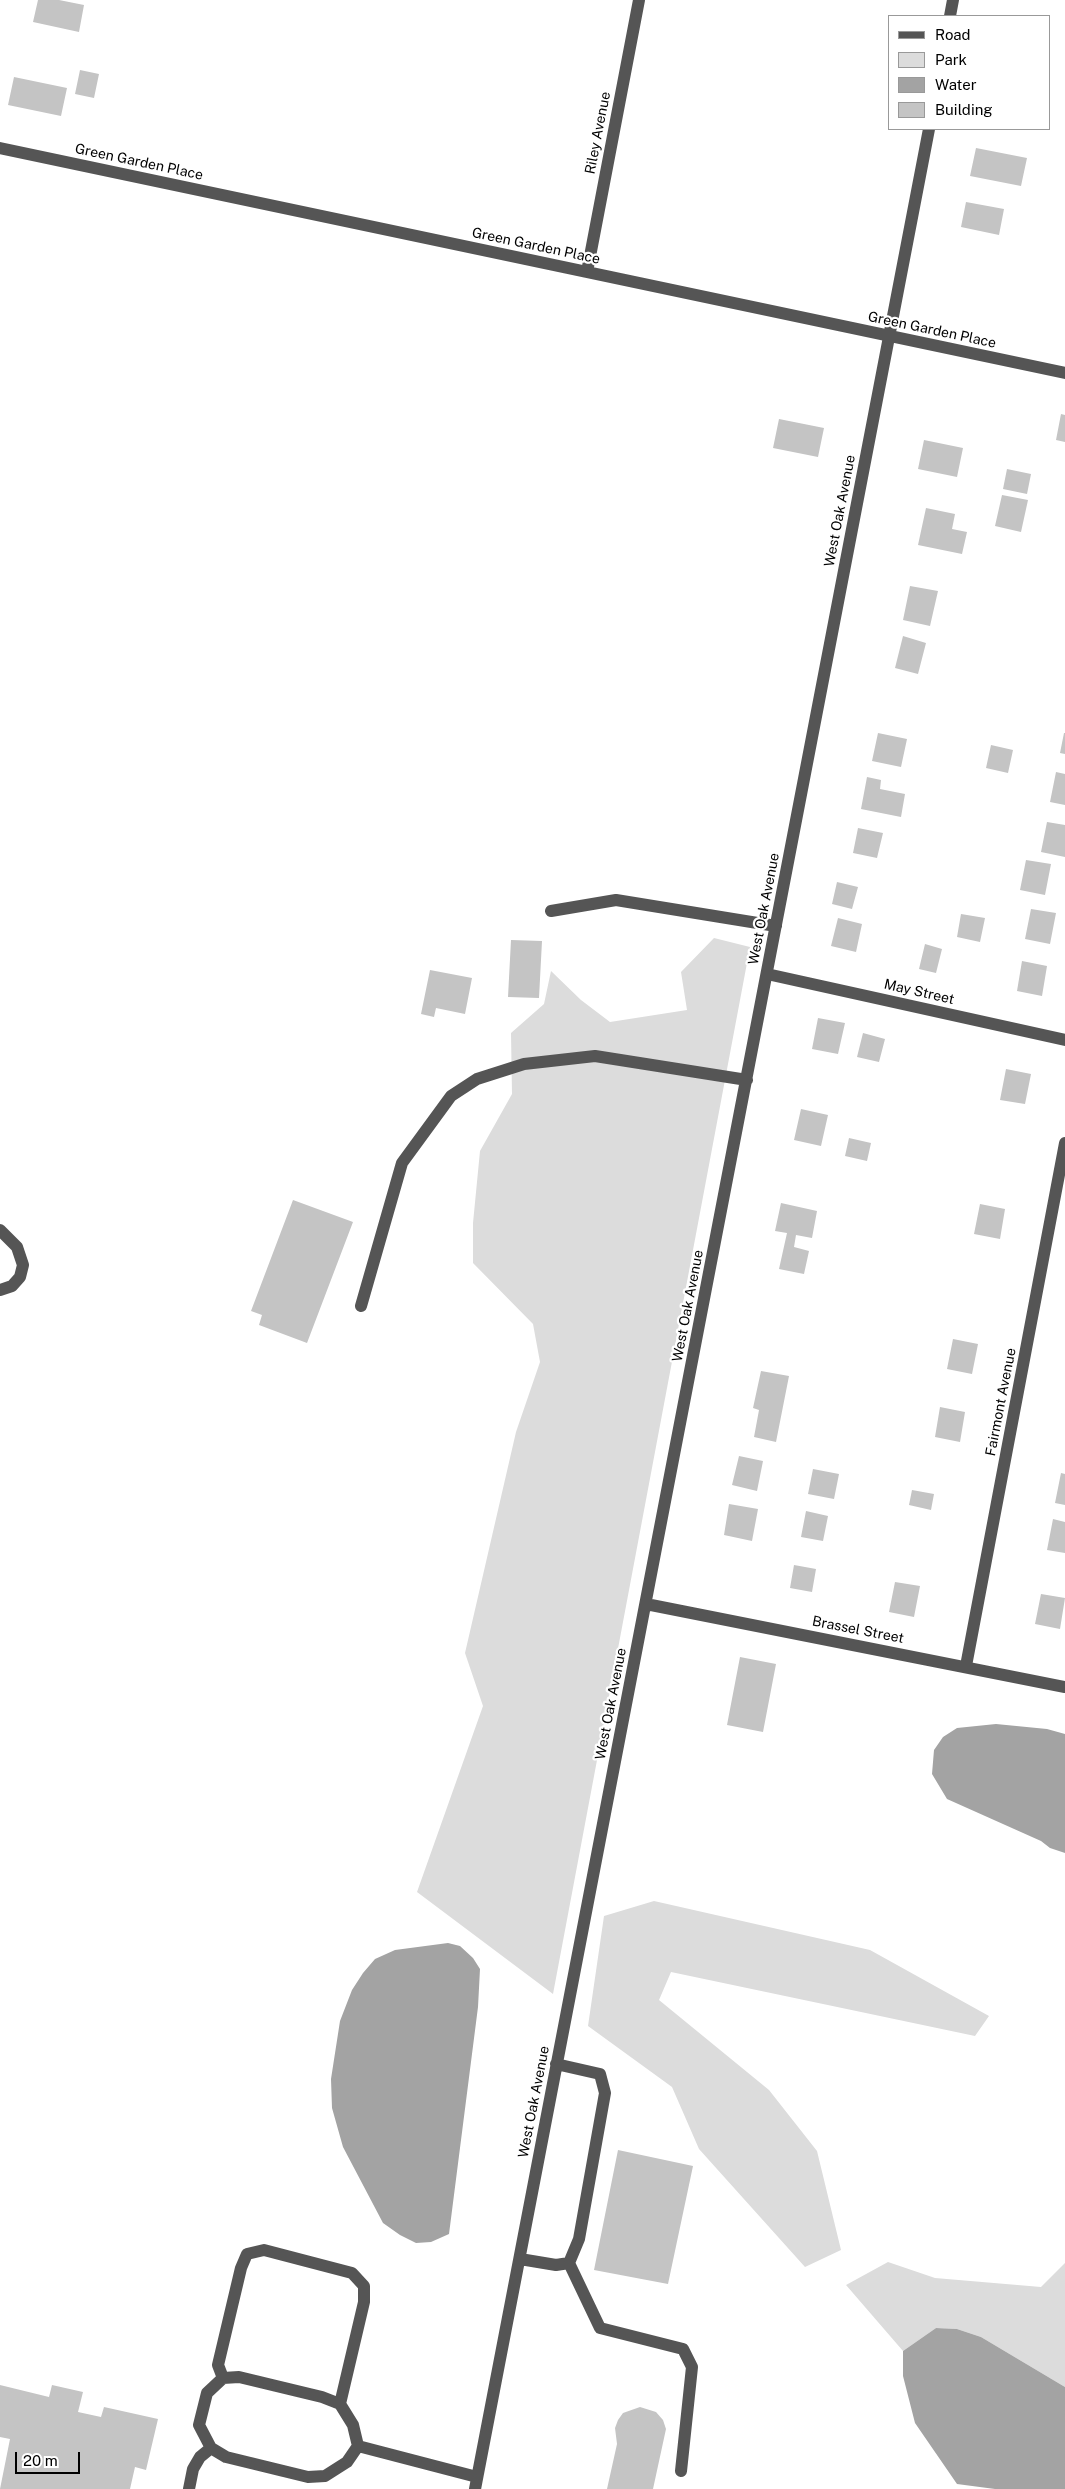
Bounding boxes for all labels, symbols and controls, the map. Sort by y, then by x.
legend [888,15,1050,130]
text: Road [935,26,971,43]
text: Park [935,51,967,68]
text: Water [935,76,977,93]
street label: Riley Avenue [582,90,614,176]
text: Building [935,101,993,118]
street label: Green Garden Place [73,140,205,184]
street label: Green Garden Place [470,224,602,268]
street label: Green Garden Place [866,308,998,352]
street label: West Oak Avenue [821,454,859,568]
street label: West Oak Avenue [745,852,783,966]
street label: May Street [882,976,956,1008]
street label: West Oak Avenue [669,1249,707,1363]
street label: Fairmont Avenue [982,1347,1020,1457]
street label: Brassel Street [811,1613,905,1647]
street label: West Oak Avenue [592,1647,630,1761]
street label: West Oak Avenue [515,2045,553,2159]
scale bar [18,2442,82,2474]
text: 20 m [23,2452,58,2469]

